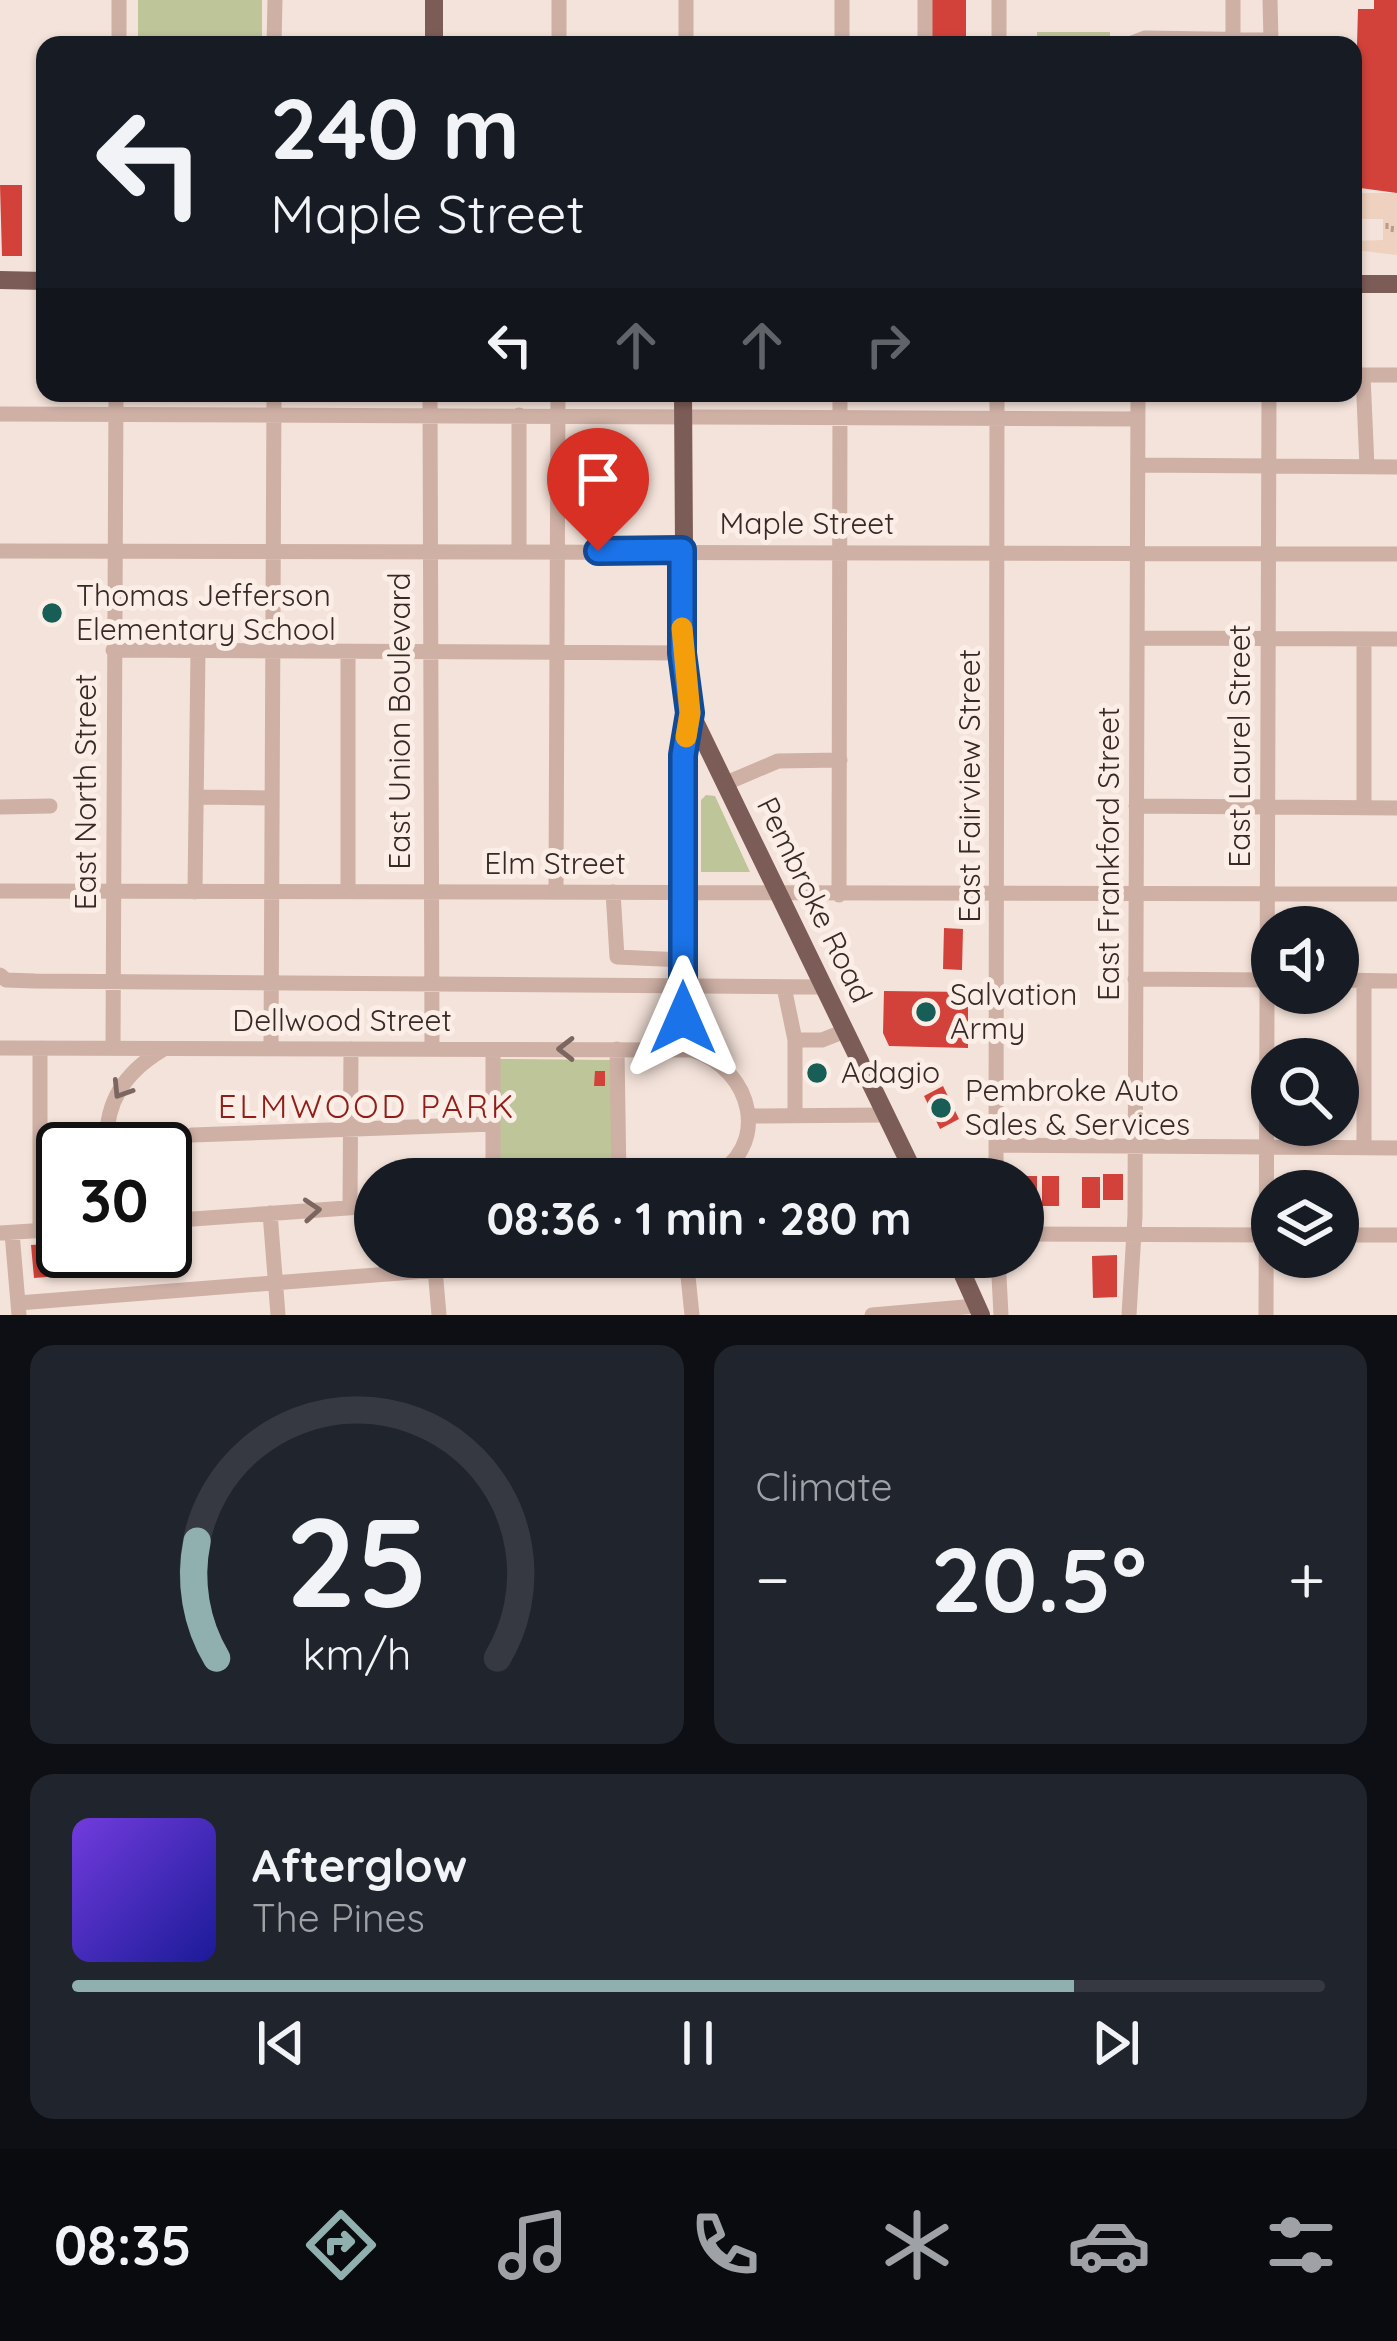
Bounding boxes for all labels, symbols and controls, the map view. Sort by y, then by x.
text: 240 m [270,75,520,180]
icon: left [72,84,228,240]
text: Maple Street [270,179,585,247]
icon: left [477,312,543,378]
icon: ahead [603,312,669,378]
icon: ahead [729,312,795,378]
icon: right [855,312,921,378]
pin [547,428,649,551]
icon: arrive [565,446,631,512]
street label: Maple Street [720,504,894,542]
street label: East Union Boulevard [380,572,418,870]
place label: Thomas Jefferson Elementary School [76,576,336,648]
marker: Thomas Jefferson Elementary School [39,600,65,626]
street label: East Laurel Street [1220,624,1258,868]
street label: East Fairview Street [950,649,988,923]
street label: East North Street [66,674,104,910]
street label: East Frankford Street [1089,707,1127,1001]
street label: Pembroke Road [749,791,881,1009]
street label: Elm Street [484,844,626,882]
map controls [1251,906,1359,1278]
button: sound [1251,906,1359,1014]
position arrow [620,955,746,1081]
place label: Salvation Army [950,975,1077,1047]
marker: Salvation Army [913,999,939,1025]
street label: Dellwood Street [232,1001,452,1039]
one-way arrow [556,1036,574,1062]
button: search [1251,1038,1359,1146]
place label: Adagio [841,1053,940,1091]
marker: Adagio [804,1060,830,1086]
place label: Pembroke Auto Sales & Services [965,1071,1190,1143]
one-way arrow [113,1077,135,1099]
district label: ELMWOOD PARK [218,1085,516,1126]
marker: Pembroke Auto Sales & Services [928,1095,954,1121]
speed limit sign: 30 [36,1122,192,1278]
button: layers [1251,1170,1359,1278]
text: 08:36 · 1 min · 280 m [486,1190,912,1246]
one-way arrow [303,1198,322,1224]
text: Climate [756,1462,893,1511]
text: 25 [285,1482,428,1638]
text: 20.5° [931,1522,1147,1635]
text: − [756,1537,790,1620]
text: + [1288,1537,1325,1620]
text: km/h [302,1626,411,1680]
text: Afterglow [252,1837,467,1893]
text: The Pines [252,1893,425,1942]
icon: previous [248,2010,314,2076]
icon: pause [665,2010,731,2076]
icon: next [1083,2010,1149,2076]
icon: directions [299,2203,383,2287]
icon: music [491,2203,575,2287]
icon: phone [683,2203,767,2287]
icon: climate [875,2203,959,2287]
icon: car [1067,2203,1151,2287]
icon: filters [1259,2203,1343,2287]
text: 08:35 [54,2211,192,2279]

